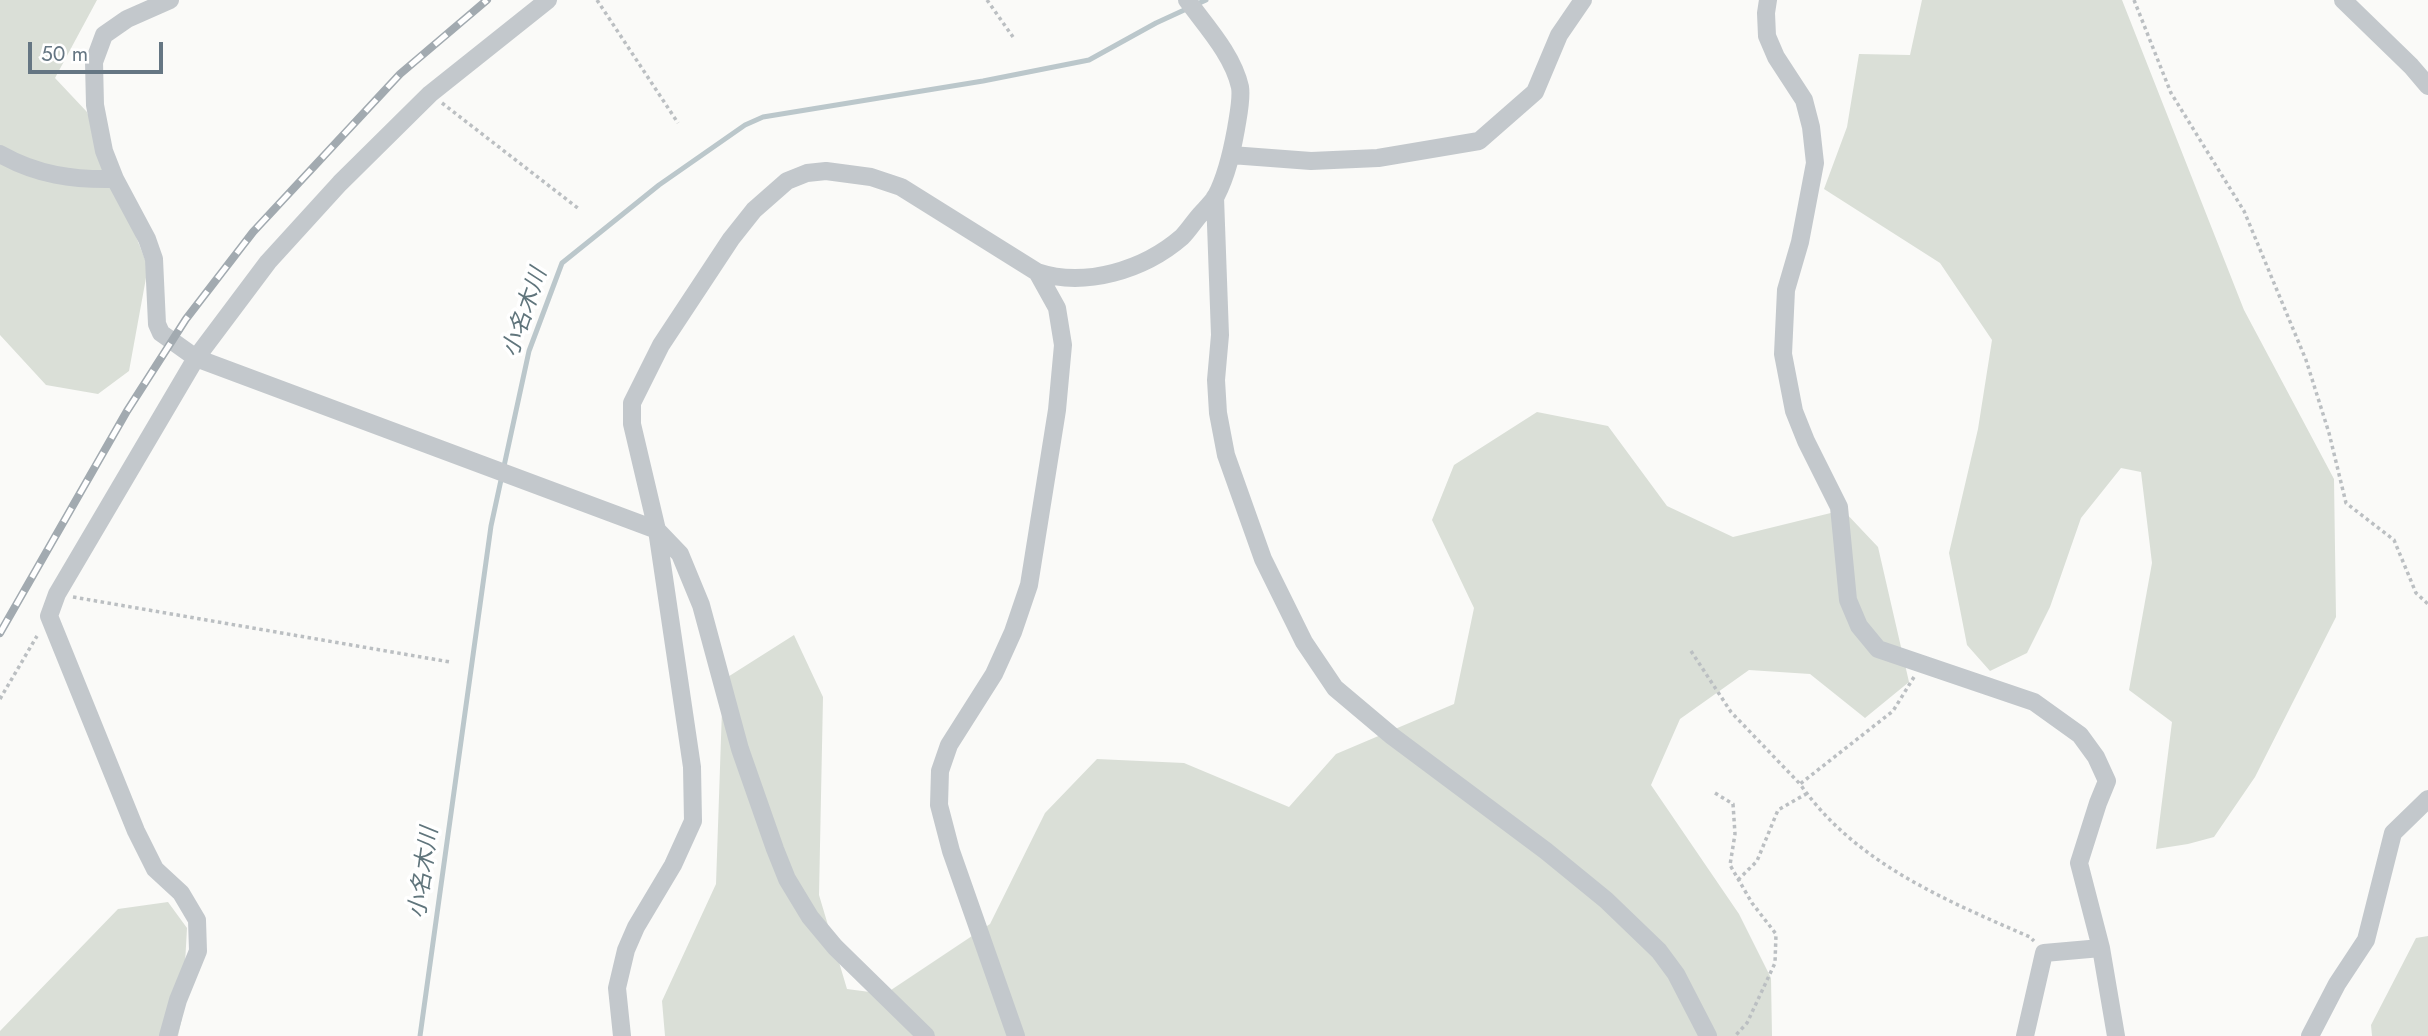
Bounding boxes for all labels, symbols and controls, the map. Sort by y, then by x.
scale bar [32,28,166,72]
text: 50 m [41,39,88,69]
water label: 小名木川 [498,265,554,361]
water label: 小名木川 [405,826,445,920]

